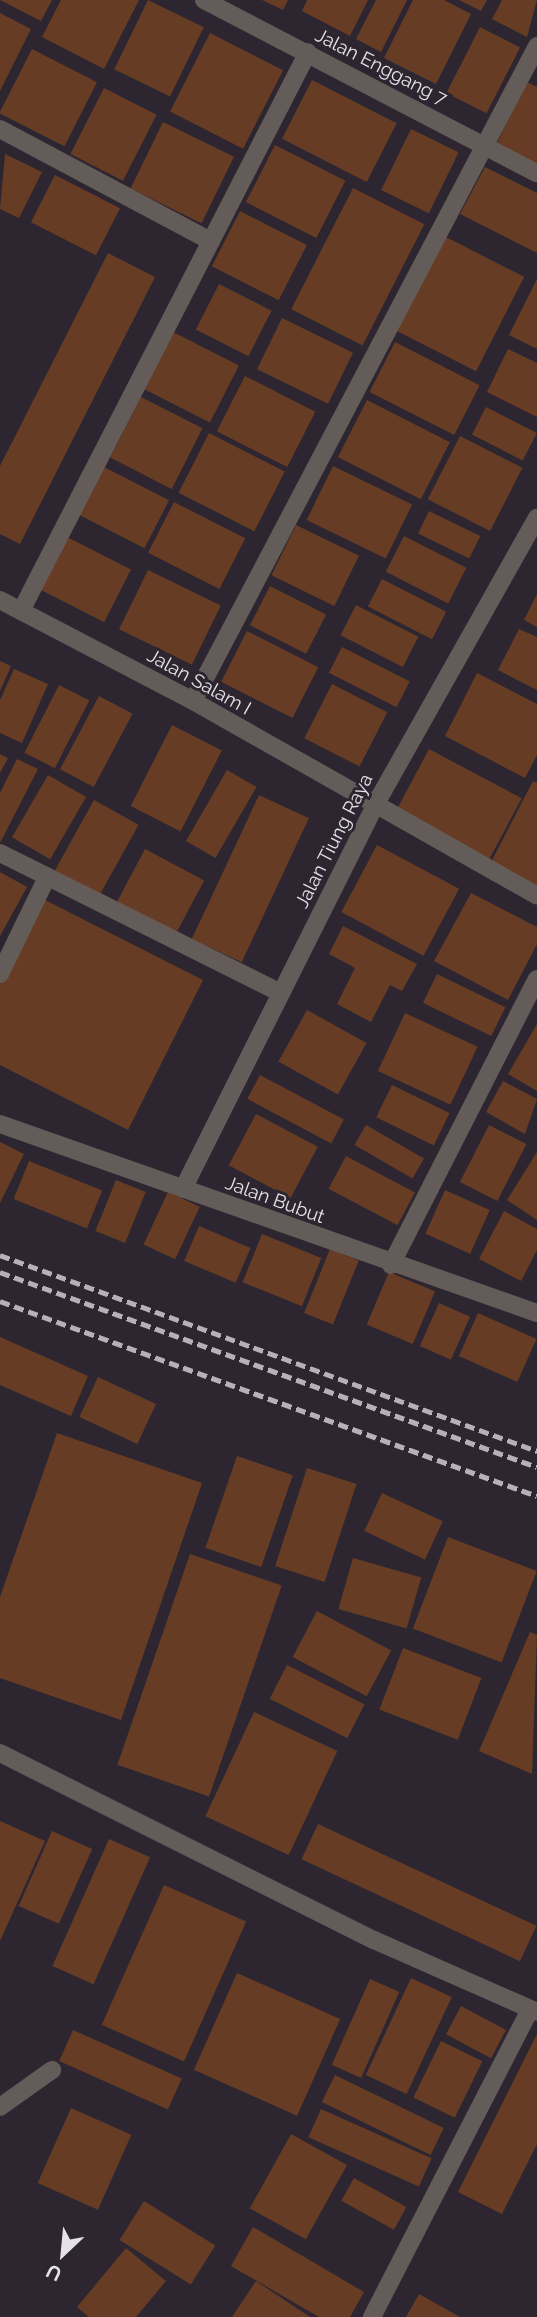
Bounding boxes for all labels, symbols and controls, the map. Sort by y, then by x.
street label: Jalan Enggang 7 [311,24,451,110]
street label: Jalan Salam I [143,644,255,720]
street label: Jalan Tiung Raya [290,770,378,912]
street label: Jalan Bubut [222,1171,328,1229]
north arrow [28,2219,98,2289]
text: U [43,2260,65,2286]

